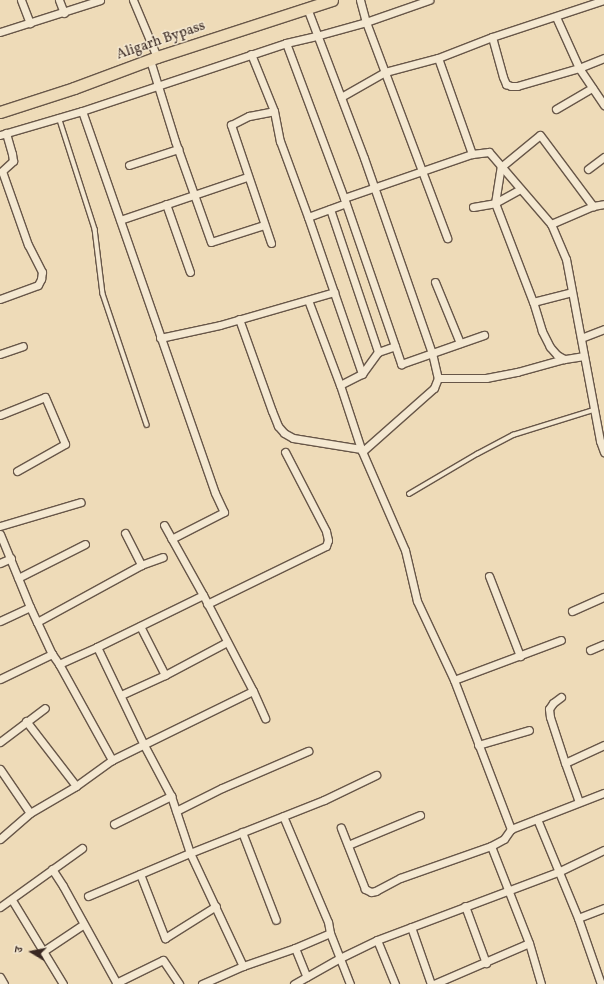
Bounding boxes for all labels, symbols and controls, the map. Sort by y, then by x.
street label: Aligarh Bypass [114,18,208,64]
north arrow [12,932,52,972]
text: उ [12,946,28,954]

